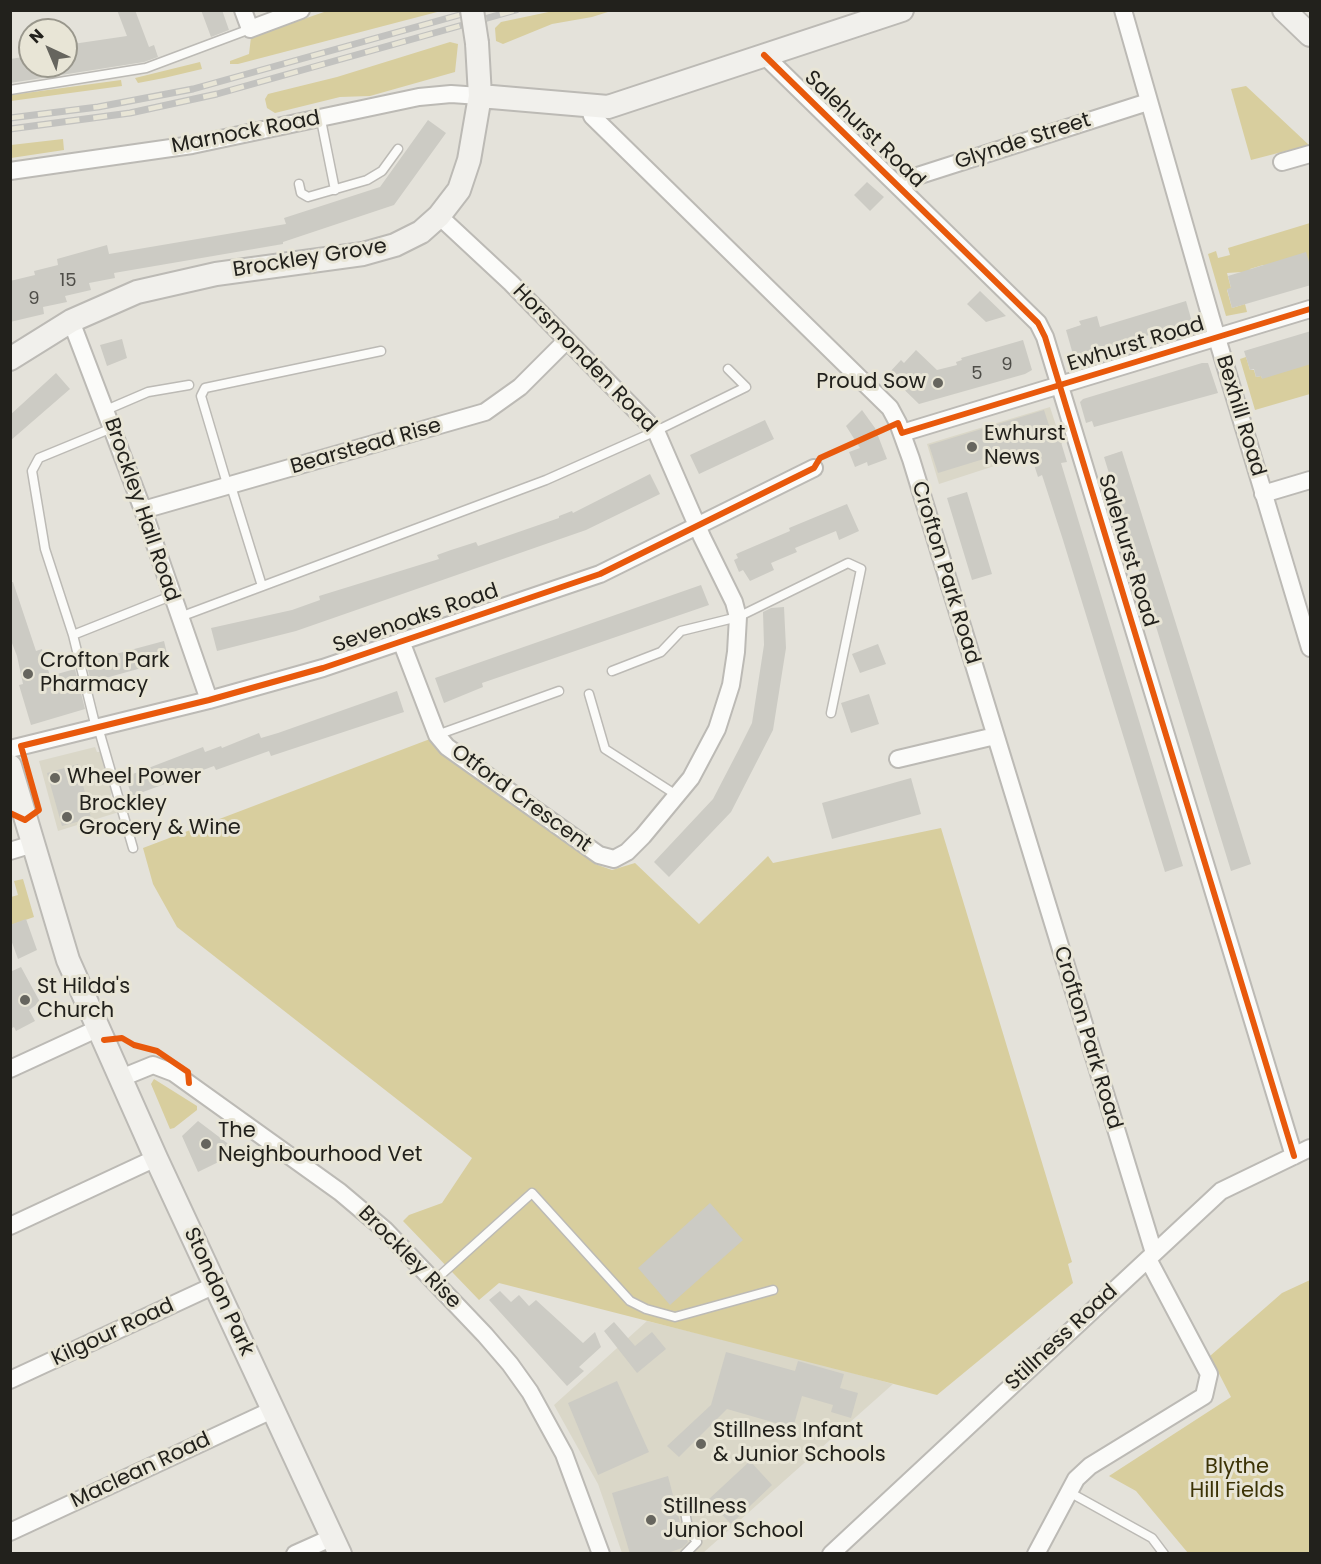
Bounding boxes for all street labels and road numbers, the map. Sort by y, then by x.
street label: Salehurst Road [798,66,930,194]
street label: Marnock Road [170,106,322,160]
street label: Glynde Street [952,108,1094,176]
street label: Brockley Grove [231,234,389,284]
street label: Horsmonden Road [507,280,661,438]
street label: Ewhurst Road [1065,312,1207,378]
street label: Bexhill Road [1210,353,1270,479]
street label: Bearstead Rise [288,413,444,481]
street label: Brockley Hall Road [98,415,184,605]
street label: Salehurst Road [1092,472,1162,630]
street label: Crofton Park Road [905,479,985,667]
street label: Sevenoaks Road [330,579,502,659]
street label: Otford Crescent [446,740,596,858]
street label: Crofton Park Road [1047,944,1127,1132]
street label: Brockley Rise [352,1201,466,1315]
street label: Stondon Park [177,1224,259,1360]
street label: Stillness Road [1001,1280,1123,1396]
street label: Kilgour Road [48,1294,178,1372]
street label: Maclean Road [67,1428,215,1514]

